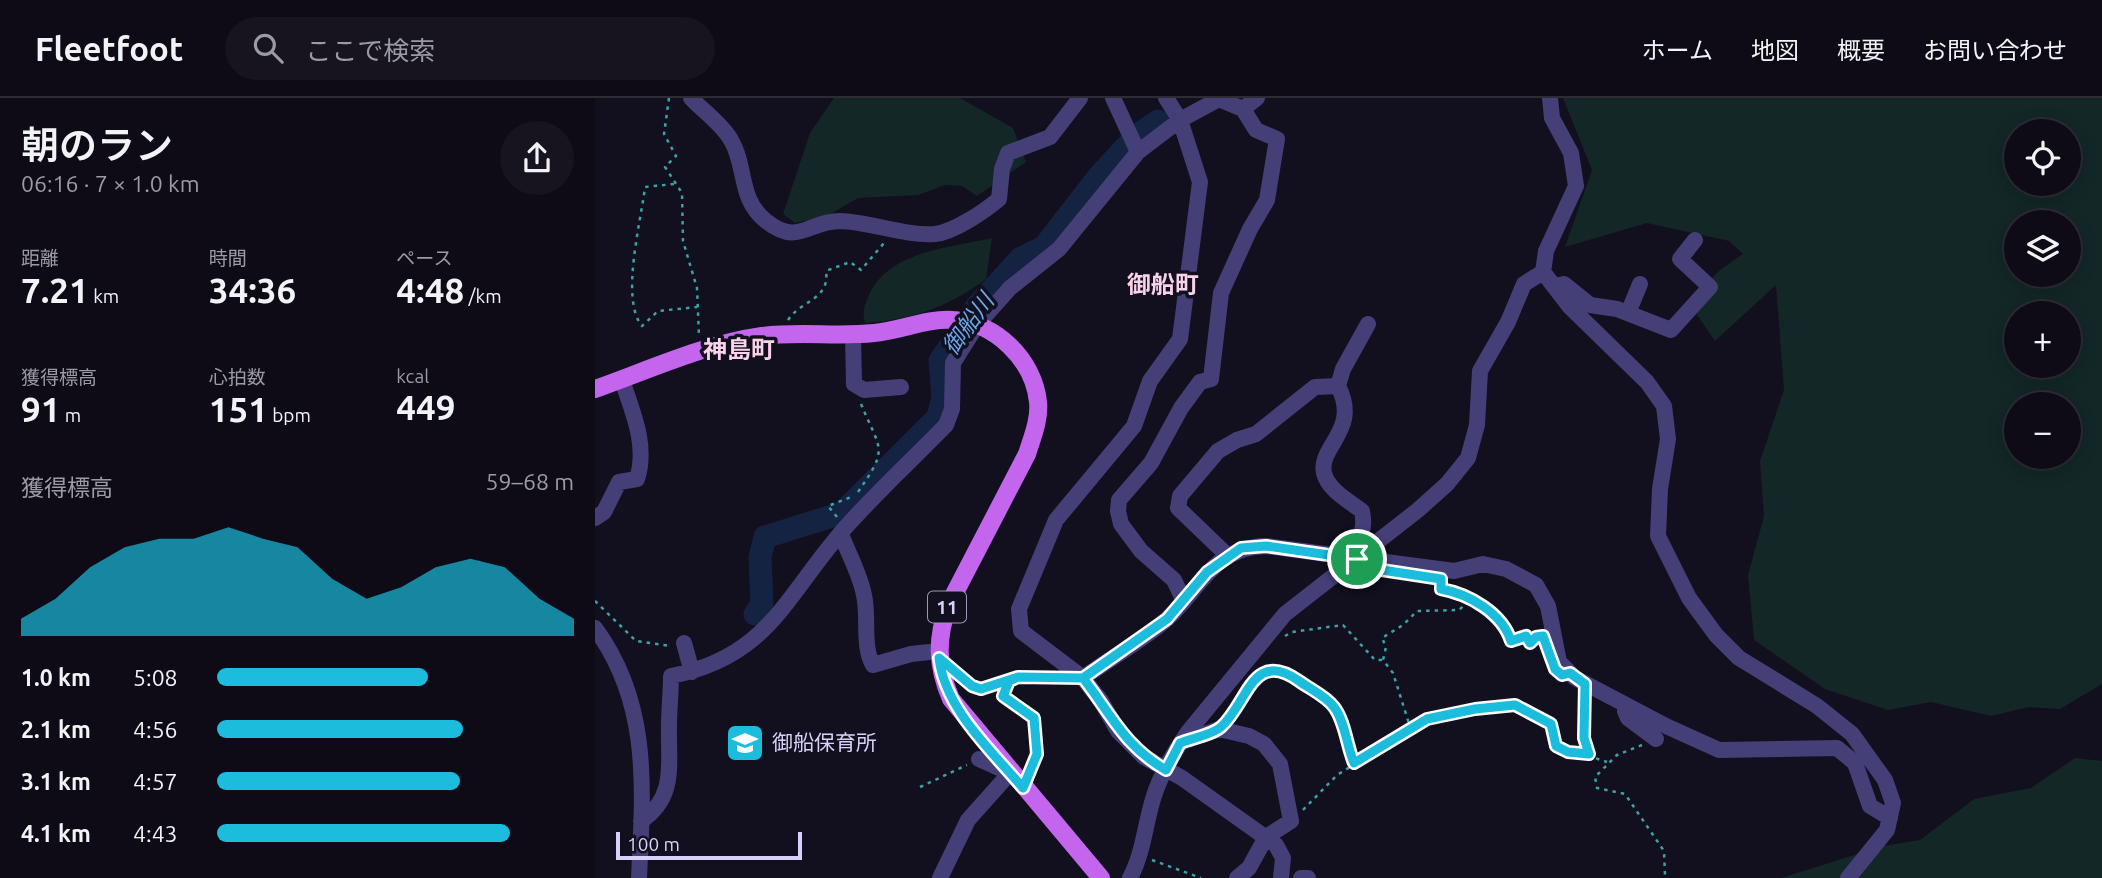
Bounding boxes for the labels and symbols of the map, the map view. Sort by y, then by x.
district label: 御船町 [1127,271,1199,298]
water label: 御船川 [937,286,1000,359]
district label: 神島町 [703,336,775,363]
pin [1327,529,1387,589]
road number: 11 [928,592,966,622]
school or university icon: 御船保育所 [724,722,766,764]
place label: 御船保育所 [772,730,877,754]
scale bar [616,829,801,861]

